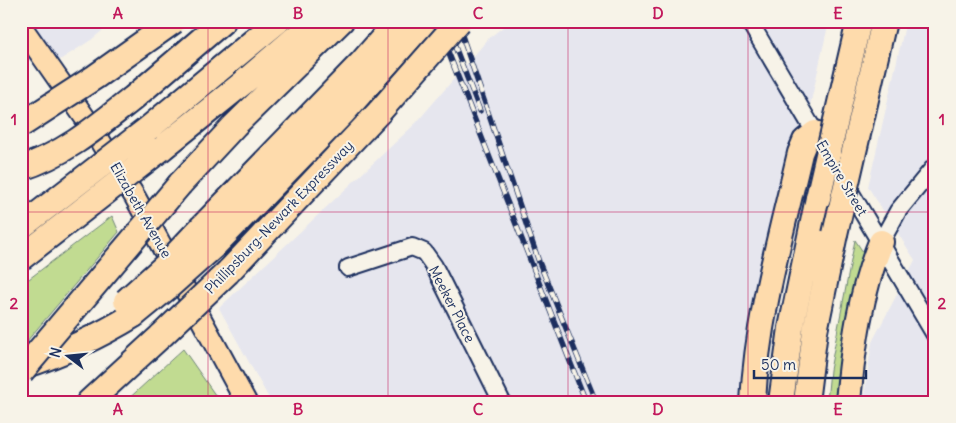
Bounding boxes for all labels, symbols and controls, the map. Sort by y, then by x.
text: A [113,3,123,23]
text: B [293,3,304,23]
text: C [473,3,484,23]
text: D [652,3,664,23]
text: E [833,3,843,23]
text: 1 [11,109,17,129]
text: 1 [939,109,945,129]
street label: Phillipsburg-Newark Expressway [201,137,357,297]
street label: Empire Street [812,137,872,219]
street label: Elizabeth Avenue [106,159,176,261]
street label: Meeker Place [425,263,479,345]
text: 2 [10,293,19,313]
text: 2 [938,293,947,313]
north arrow [42,330,92,380]
text: N [46,345,65,360]
scale bar [754,348,866,380]
text: 50 m [761,355,796,374]
text: A [113,399,123,419]
text: B [293,399,304,419]
text: C [473,399,484,419]
text: D [652,399,664,419]
text: E [833,399,843,419]

